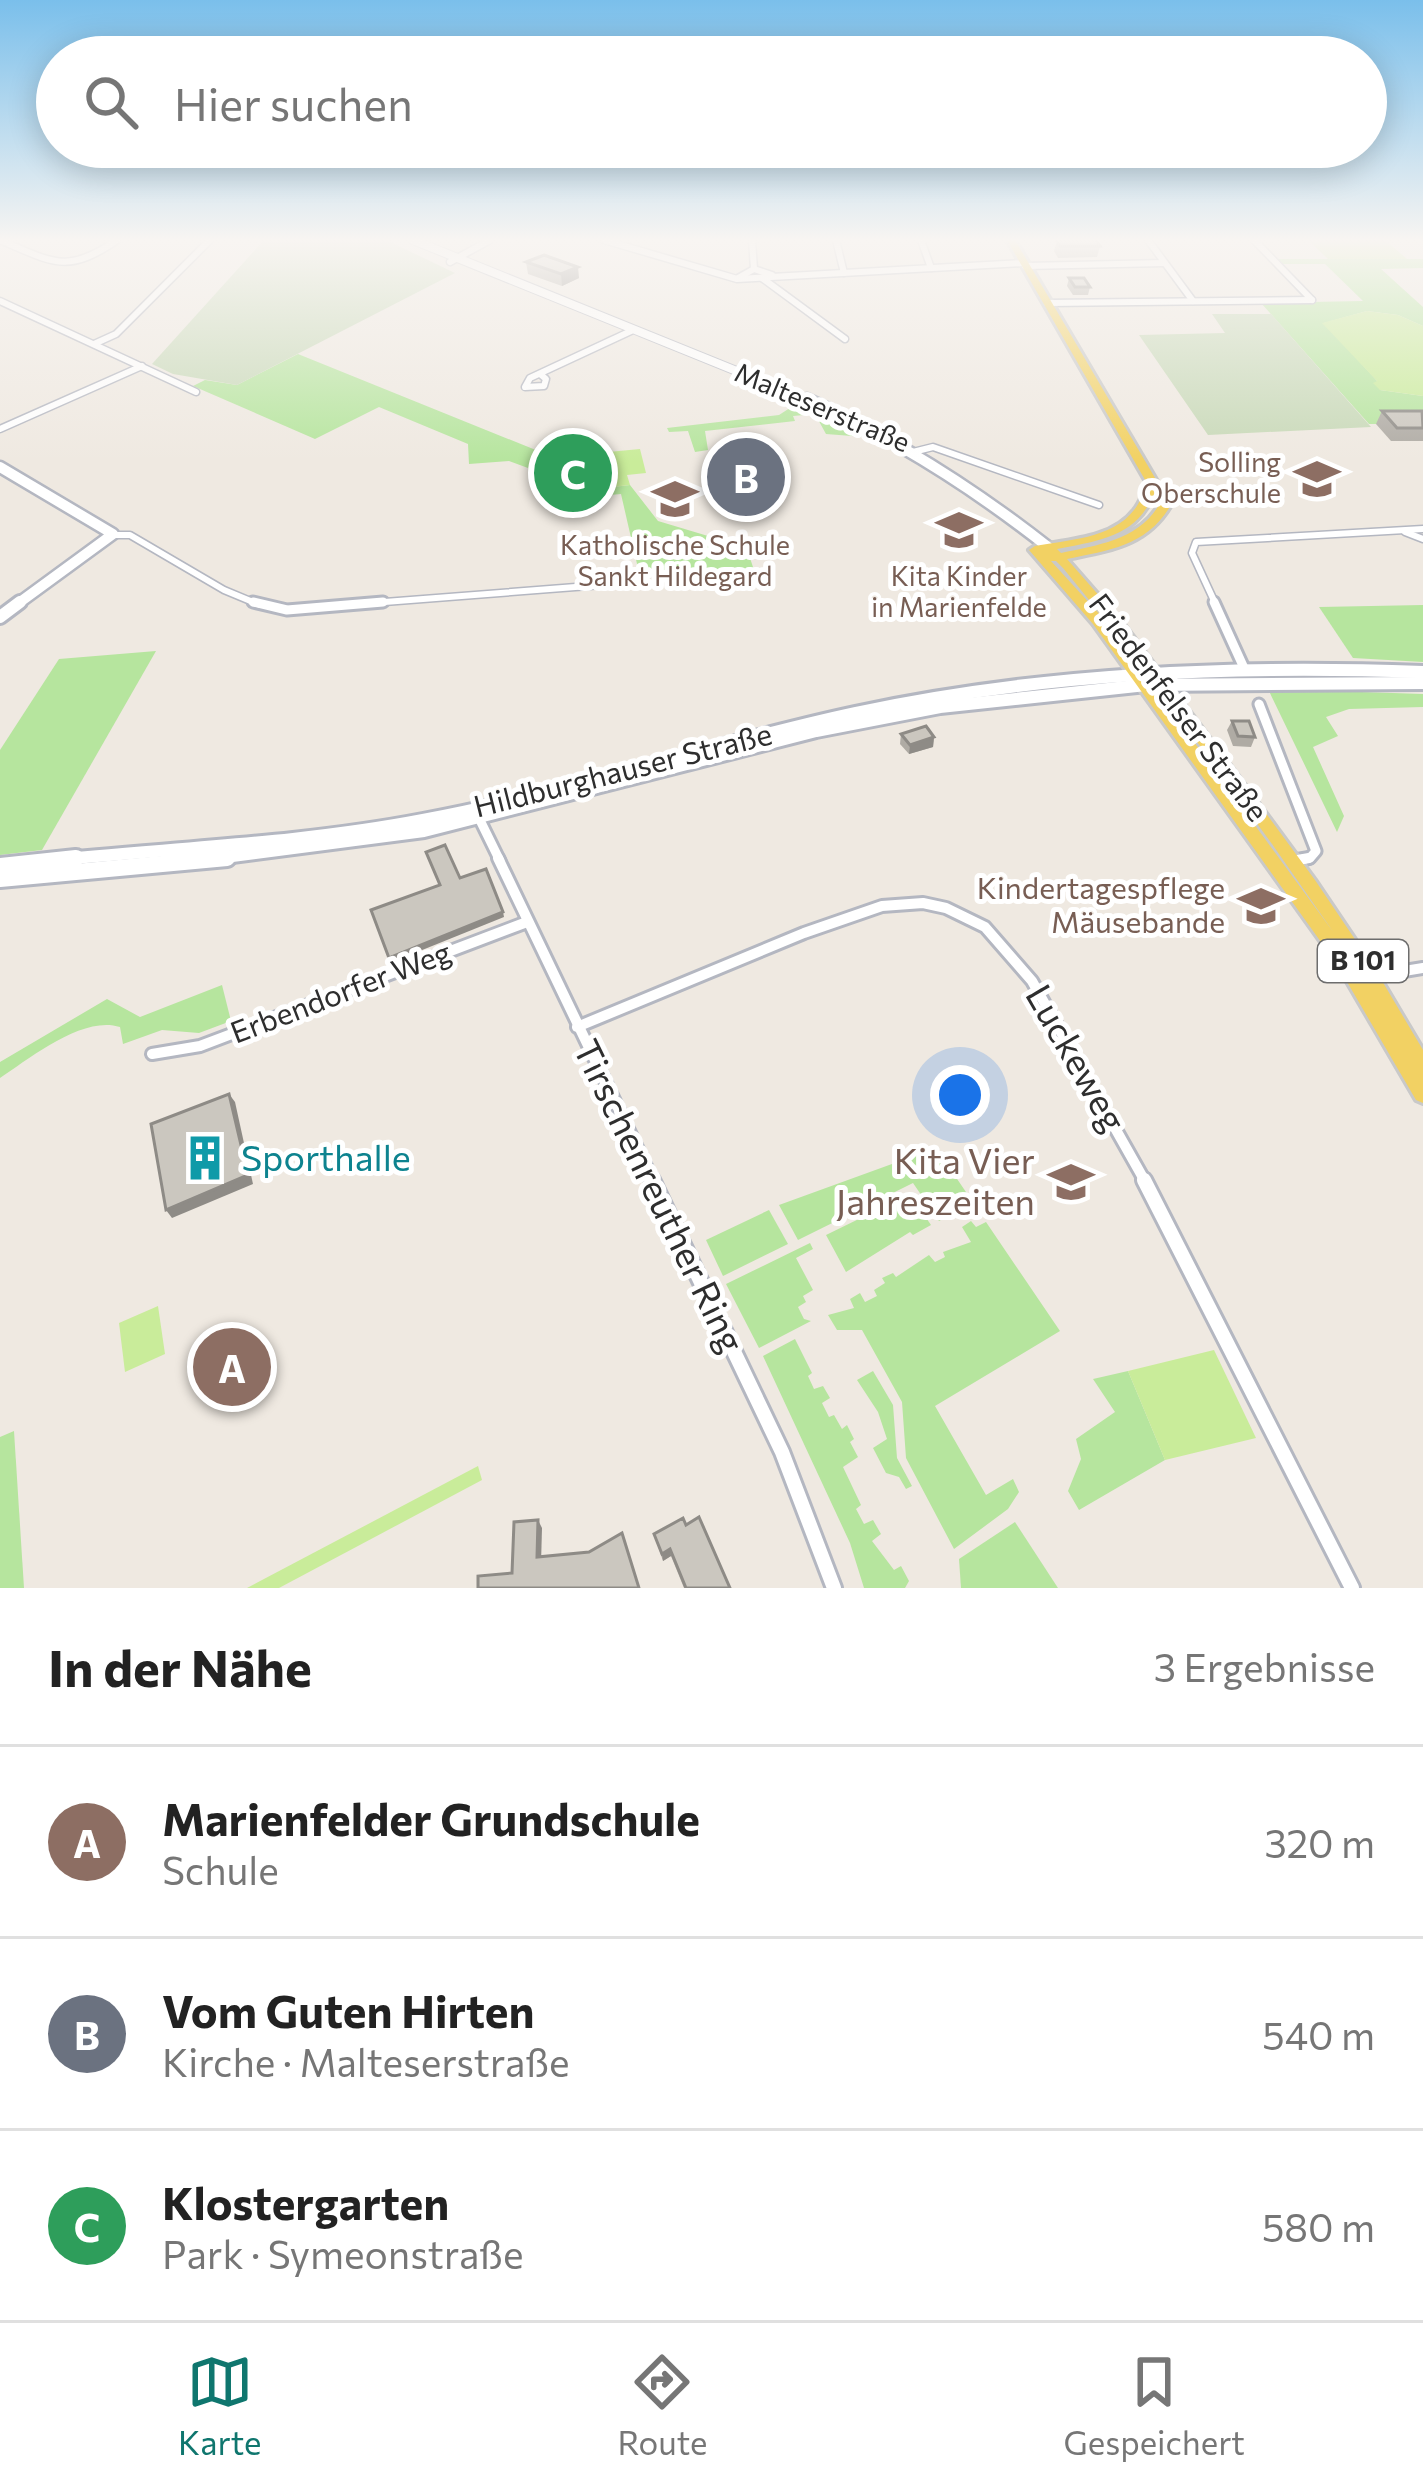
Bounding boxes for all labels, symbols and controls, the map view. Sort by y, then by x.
search box [36,36,1387,168]
icon: search [78,69,144,135]
text: Hier suchen [174,75,413,130]
street label: Malteserstraße [730,355,915,458]
pin: C [534,428,612,518]
pin: B [707,432,785,522]
place label: Solling Oberschule [1141,445,1281,509]
school or university icon: Solling Oberschule [1292,454,1342,504]
school or university icon: Katholische Schule Sankt Hildegard [650,474,700,524]
school or university icon: Kita Kinder in Marienfelde [934,505,984,555]
place label: Katholische Schule Sankt Hildegard [560,528,790,592]
place label: Kita Kinder in Marienfelde [871,559,1047,623]
street label: Friedenfelser Straße [1082,585,1278,828]
street label: Hildburghauser Straße [470,714,775,824]
place label: Kindertagespflege Mäusebande [977,868,1225,939]
school or university icon: Kindertagespflege Mäusebande [1236,881,1286,931]
street label: Erbendorfer Weg [225,932,456,1050]
road number: B 101 [1318,940,1408,982]
street label: Luckeweg [1018,976,1137,1138]
street label: Tirschenreuther Ring [566,1032,756,1359]
your location [930,1065,990,1125]
building icon: Sporthalle [180,1133,230,1183]
place label: Sporthalle [241,1134,411,1178]
place label: Kita Vier Jahreszeiten [836,1137,1035,1222]
school or university icon: Kita Vier Jahreszeiten [1046,1157,1096,1207]
pin: A [193,1322,271,1412]
text: In der Nähe [48,1635,312,1698]
text: 3 Ergebnisse [1154,1642,1375,1690]
text: Marienfelder Grundschule [162,1790,700,1845]
text: A [73,1818,101,1866]
text: 320 m [1264,1818,1375,1866]
text: Schule [162,1845,279,1893]
text: Vom Guten Hirten [162,1982,535,2037]
text: B [74,2010,100,2058]
text: 540 m [1262,2010,1375,2058]
text: Kirche · Malteserstraße [162,2037,570,2085]
text: Klostergarten [162,2174,449,2229]
text: C [74,2202,100,2250]
text: 580 m [1262,2202,1375,2250]
text: Park · Symeonstraße [162,2229,524,2277]
tab: Karte [178,2349,261,2462]
tab: Route [618,2349,707,2462]
tab: Gespeichert [1064,2349,1245,2462]

